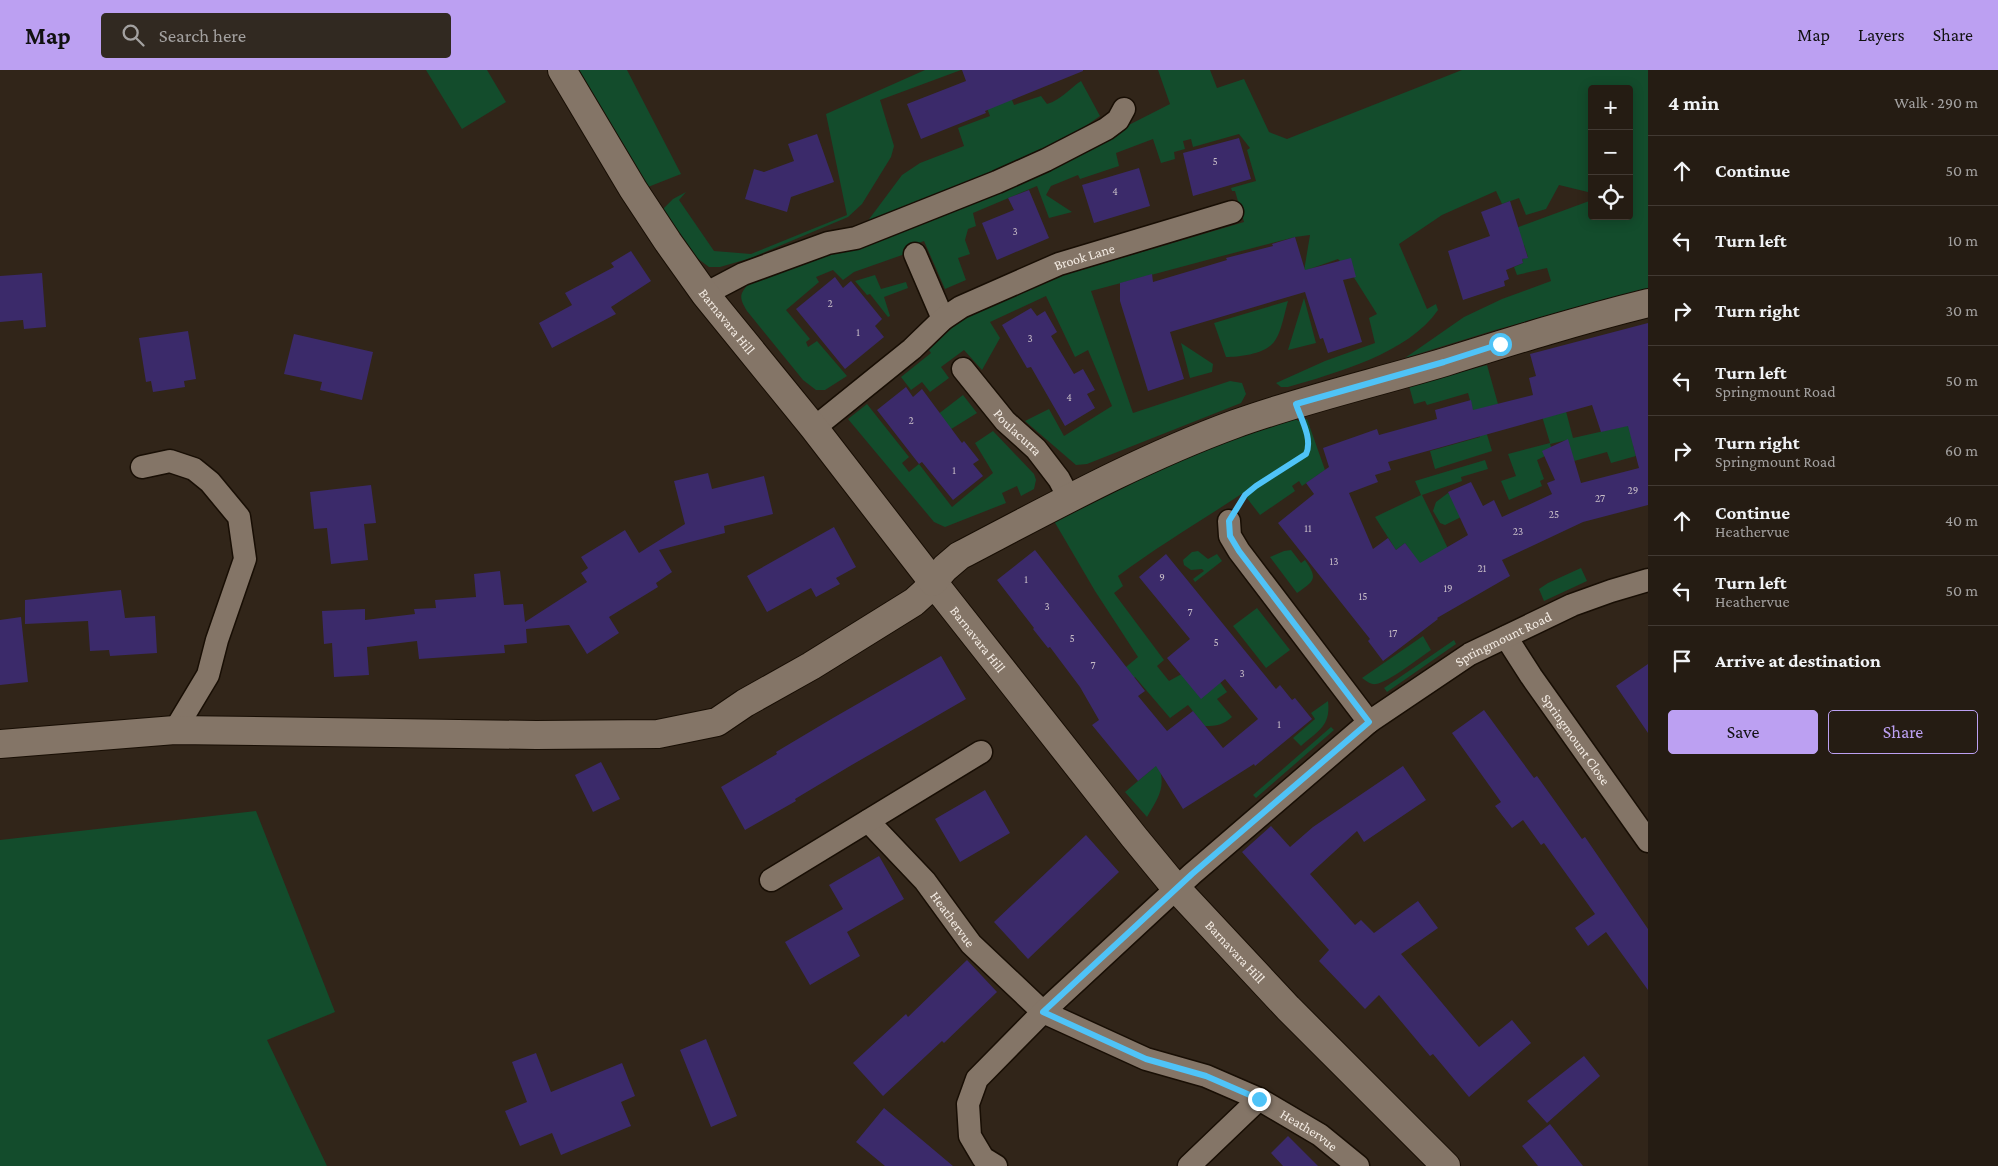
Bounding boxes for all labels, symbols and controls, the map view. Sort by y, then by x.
search box [101,13,451,58]
icon: search [119,21,147,49]
text: Map [25,22,71,49]
text: Search here [159,25,246,46]
text: Map [1797,25,1830,45]
text: Layers [1858,25,1905,45]
text: Share [1933,25,1973,45]
map controls [1588,85,1633,220]
button: + [1588,85,1633,130]
text: 4 min [1668,91,1719,115]
text: Walk · 290 m [1894,94,1978,111]
button: − [1588,130,1633,175]
house number: 5 [1212,155,1218,167]
icon: ahead [1668,157,1696,185]
text: Continue [1715,160,1790,181]
text: 50 m [1946,162,1978,179]
button: locate [1588,175,1633,220]
house number: 4 [1112,185,1118,197]
house number: 3 [1012,225,1018,237]
icon: left [1668,227,1696,255]
text: Turn left [1715,230,1787,251]
text: 10 m [1948,232,1978,249]
street label: Brook Lane [1051,240,1117,273]
street label: Barnavara Hill [696,285,759,358]
house number: 2 [827,297,833,309]
icon: right [1668,297,1696,325]
text: Turn right [1715,300,1800,321]
text: 30 m [1946,302,1978,319]
house number: 1 [856,326,860,338]
house number: 3 [1027,332,1033,344]
route start [1489,333,1512,356]
text: Turn left [1715,362,1787,383]
icon: left [1668,367,1696,395]
text: 50 m [1946,372,1978,389]
text: Springmount Road [1715,383,1836,400]
house number: 4 [1066,391,1072,403]
street label: Poulacurra [990,406,1046,459]
house number: 2 [908,414,914,426]
text: Turn right [1715,432,1800,453]
icon: right [1668,437,1696,465]
text: 60 m [1945,442,1978,459]
text: Springmount Road [1715,453,1836,470]
house number: 1 [952,464,956,476]
house number: 29 [1628,484,1638,496]
house number: 27 [1595,492,1605,504]
text: Continue [1715,502,1790,523]
icon: ahead [1668,507,1696,535]
house number: 25 [1549,508,1559,520]
text: 40 m [1945,512,1978,529]
house number: 11 [1304,522,1312,534]
text: Heathervue [1715,523,1790,540]
house number: 23 [1513,525,1523,537]
house number: 13 [1330,555,1338,567]
house number: 21 [1478,562,1487,574]
house number: 9 [1159,571,1165,583]
text: Turn left [1715,572,1787,593]
house number: 1 [1024,573,1028,585]
icon: left [1668,577,1696,605]
house number: 19 [1443,582,1453,594]
text: 50 m [1946,582,1978,599]
house number: 15 [1359,590,1367,602]
text: Heathervue [1715,593,1790,610]
house number: 3 [1044,600,1050,612]
street label: Barnavara Hill [947,603,1009,676]
house number: 7 [1187,606,1193,618]
street label: Springmount Road [1452,608,1554,670]
house number: 17 [1389,627,1397,639]
house number: 5 [1069,632,1075,644]
house number: 5 [1213,636,1219,648]
icon: arrive [1668,647,1696,675]
text: Arrive at destination [1715,650,1881,671]
house number: 7 [1090,659,1096,671]
house number: 3 [1239,667,1245,679]
street label: Springmount Close [1538,691,1614,788]
button: Save [1668,710,1818,754]
button: Share [1828,710,1978,754]
house number: 1 [1277,718,1281,730]
street label: Heathervue [927,888,979,950]
street label: Barnavara Hill [1202,917,1269,987]
route end [1248,1088,1271,1111]
street label: Heathervue [1278,1105,1341,1154]

